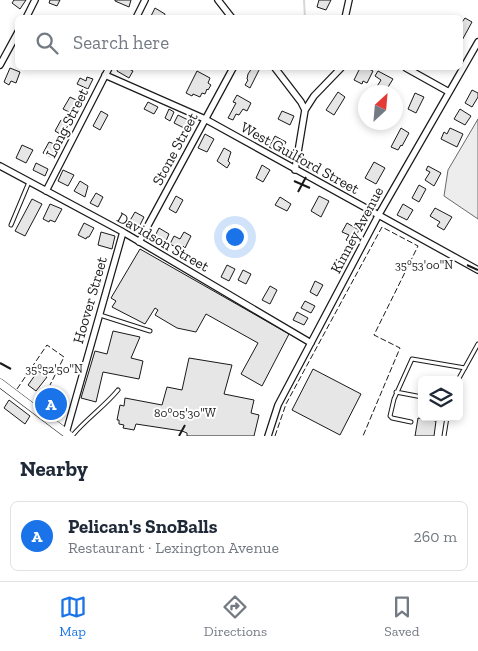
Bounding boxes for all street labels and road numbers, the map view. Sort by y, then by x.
street label: Long Street [42,85,92,161]
street label: Stone Street [148,109,202,188]
street label: West Guilford Street [238,118,363,198]
street label: Kinney Avenue [327,184,387,276]
street label: Davidson Street [114,208,213,276]
street label: Hoover Street [69,254,111,346]

